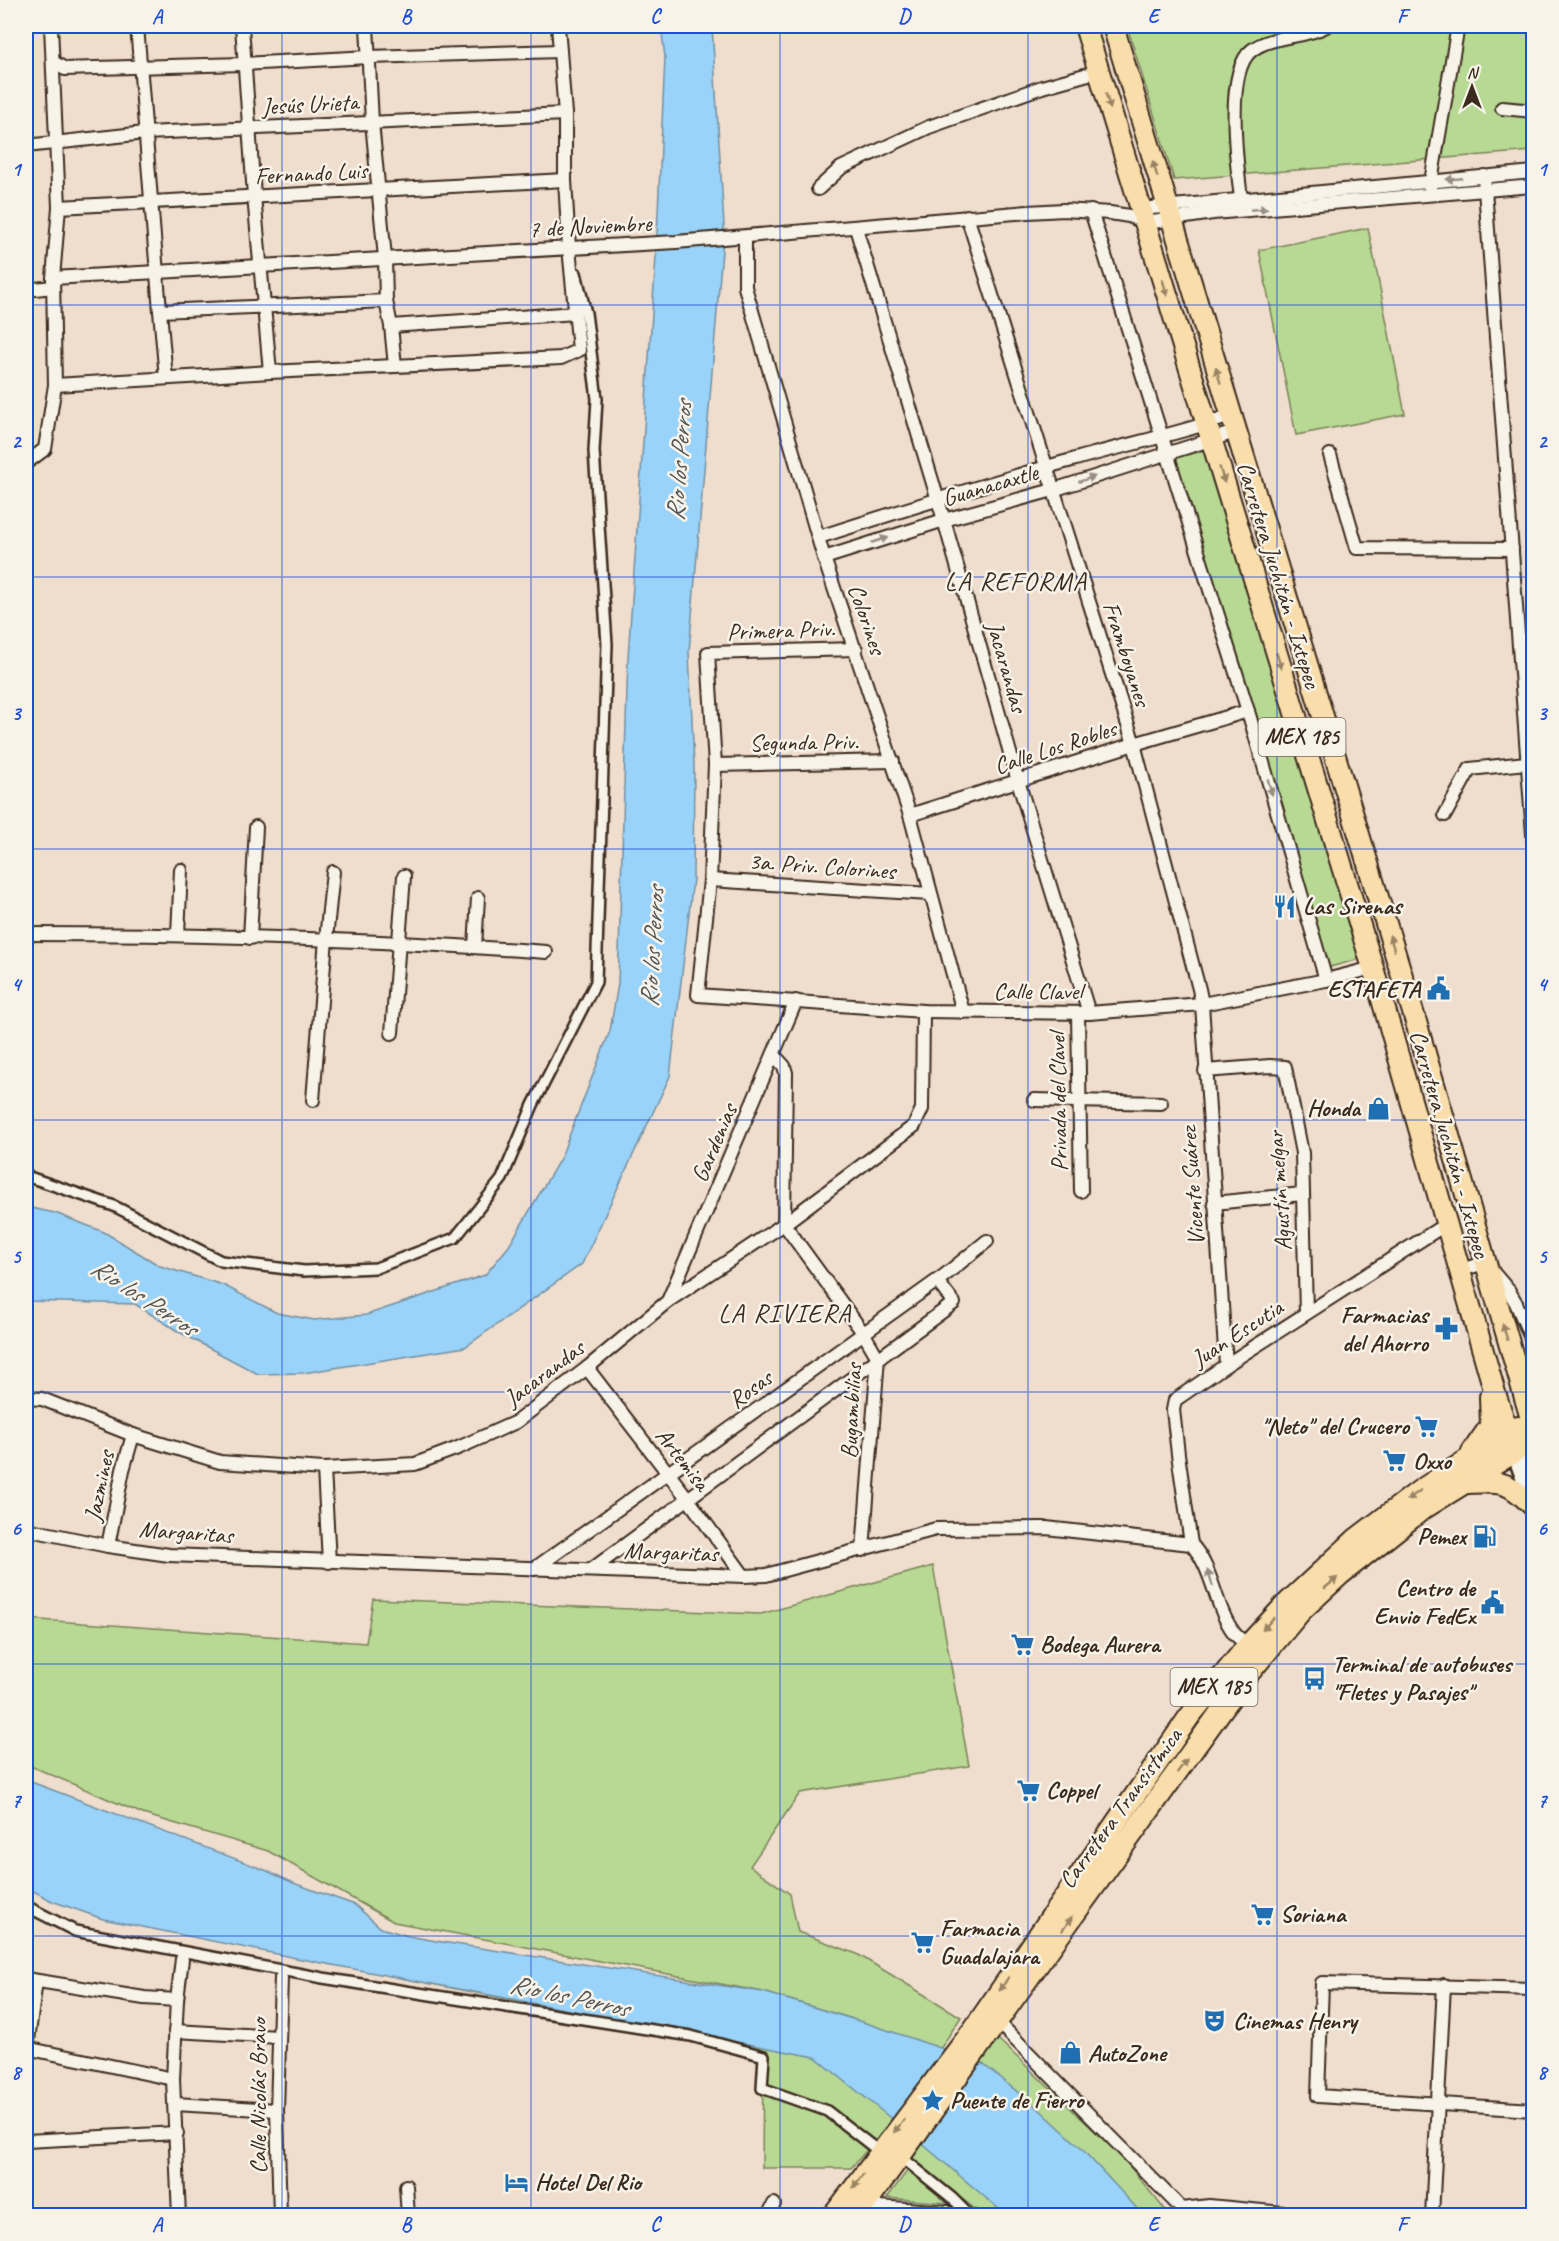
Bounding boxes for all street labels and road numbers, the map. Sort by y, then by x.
street label: Jesús Urieta [260,86,361,122]
street label: Fernando Luis [254,155,370,191]
street label: 7 de Noviembre [528,208,654,244]
street label: Guanacaxtle [939,457,1043,513]
street label: Carretera Juchitán - Ixtepec [1230,458,1328,693]
street label: Colorines [841,580,894,661]
street label: Framboyanes [1096,598,1159,712]
street label: Primera Priv. [726,613,836,647]
street label: Jacarandas [979,617,1035,718]
street label: Calle Los Robles [990,713,1122,781]
road number: MEX 185 [1258,718,1346,756]
street label: Segunda Priv. [749,726,859,758]
street label: 3a. Priv. Colorines [748,846,899,886]
street label: Calle Clavel [994,976,1086,1006]
street label: Carretera Juchitán - Ixtepec [1403,1027,1497,1263]
street label: Privada del Clavel [1042,1028,1074,1172]
street label: Gardenias [684,1097,745,1187]
street label: Vicente Suárez [1173,1123,1211,1247]
street label: Agustín melgar [1260,1128,1298,1252]
street label: Juan Escutia [1185,1292,1289,1374]
street label: Jacarandas [497,1332,592,1414]
street label: Bugambilias [834,1361,869,1459]
street label: Rosas [722,1362,779,1415]
street label: Artemisa [649,1421,718,1498]
street label: Jazmines [77,1445,122,1525]
street label: Margaritas [138,1514,236,1550]
street label: Margaritas [623,1535,720,1569]
road number: MEX 185 [1170,1668,1258,1706]
street label: Carretera Transistmica [1052,1721,1189,1894]
street label: Calle Nicolás Bravo [243,2016,273,2174]

